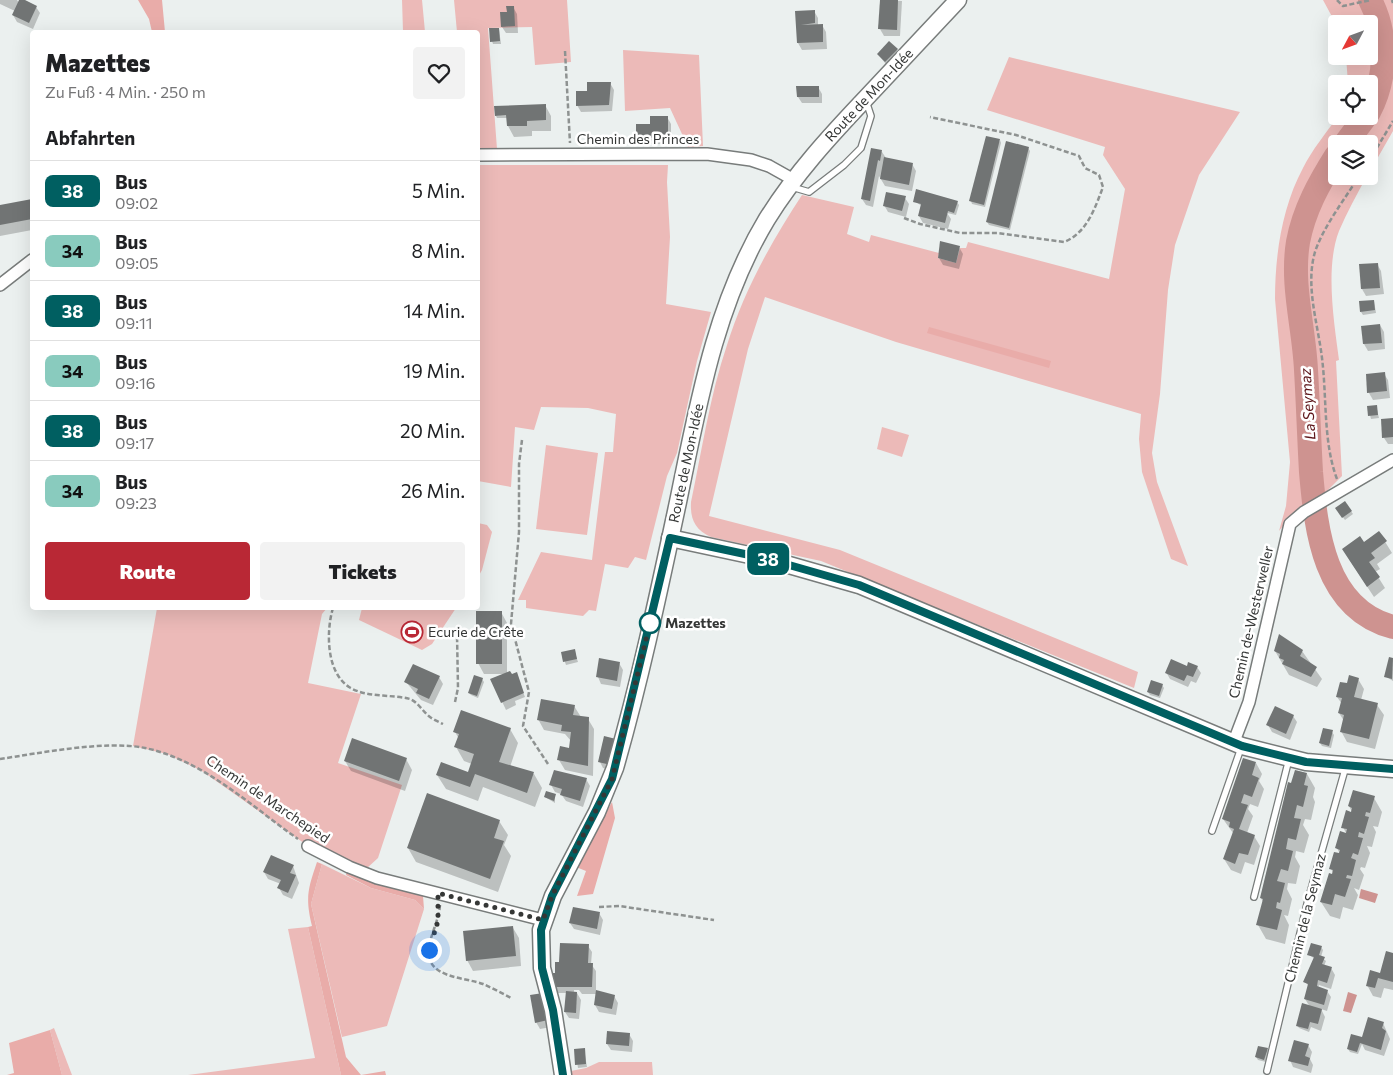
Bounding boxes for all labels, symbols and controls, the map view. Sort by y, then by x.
north arrow [1328,15,1378,65]
map controls [1328,15,1378,185]
street label: Route de Mon-Idée [821,44,916,145]
button: heart [413,47,465,99]
text: Mazettes [45,48,150,77]
button: locate [1328,75,1378,125]
text: Zu Fuß · 4 Min. · 250 m [45,82,206,101]
text: Abfahrten [45,126,135,149]
street label: Chemin des Princes [577,130,699,147]
button: layers [1328,135,1378,185]
text: Bus [115,170,147,193]
text: 5 Min. [412,179,465,202]
text: 38 [62,180,83,202]
text: 09:02 [115,193,158,212]
text: Bus [115,230,147,253]
text: 8 Min. [411,239,465,262]
text: 34 [62,240,83,262]
text: 09:05 [115,253,159,272]
text: Bus [115,290,147,313]
text: 14 Min. [403,299,465,322]
text: 38 [62,300,83,322]
text: 09:11 [115,313,153,332]
text: Bus [115,350,147,373]
text: 19 Min. [403,359,465,382]
text: 34 [62,360,83,382]
water label: La Seymaz [1295,367,1318,441]
text: 09:16 [115,373,155,392]
street label: Route de Mon-Idée [665,402,706,524]
text: Bus [115,410,147,433]
text: 20 Min. [400,419,465,442]
text: 38 [62,420,83,442]
text: 09:17 [115,433,154,452]
text: Bus [115,470,147,493]
text: 26 Min. [401,479,465,502]
text: 34 [62,480,83,502]
text: 09:23 [115,493,157,512]
button: Route [45,542,250,600]
button: Tickets [260,542,465,600]
line badge: 38 [746,543,790,575]
street label: Chemin de-Westerweller [1225,543,1276,700]
text: 38 [757,548,779,570]
marker: Mazettes [639,612,661,634]
place label: Mazettes [665,614,726,631]
sports icon: Ecurie de Crête [400,620,424,644]
place label: Ecurie de Crête [428,623,524,640]
street label: Chemin de Marchepied [203,751,333,846]
street label: Chemin de la Seymaz [1280,852,1329,984]
your location [417,938,442,963]

